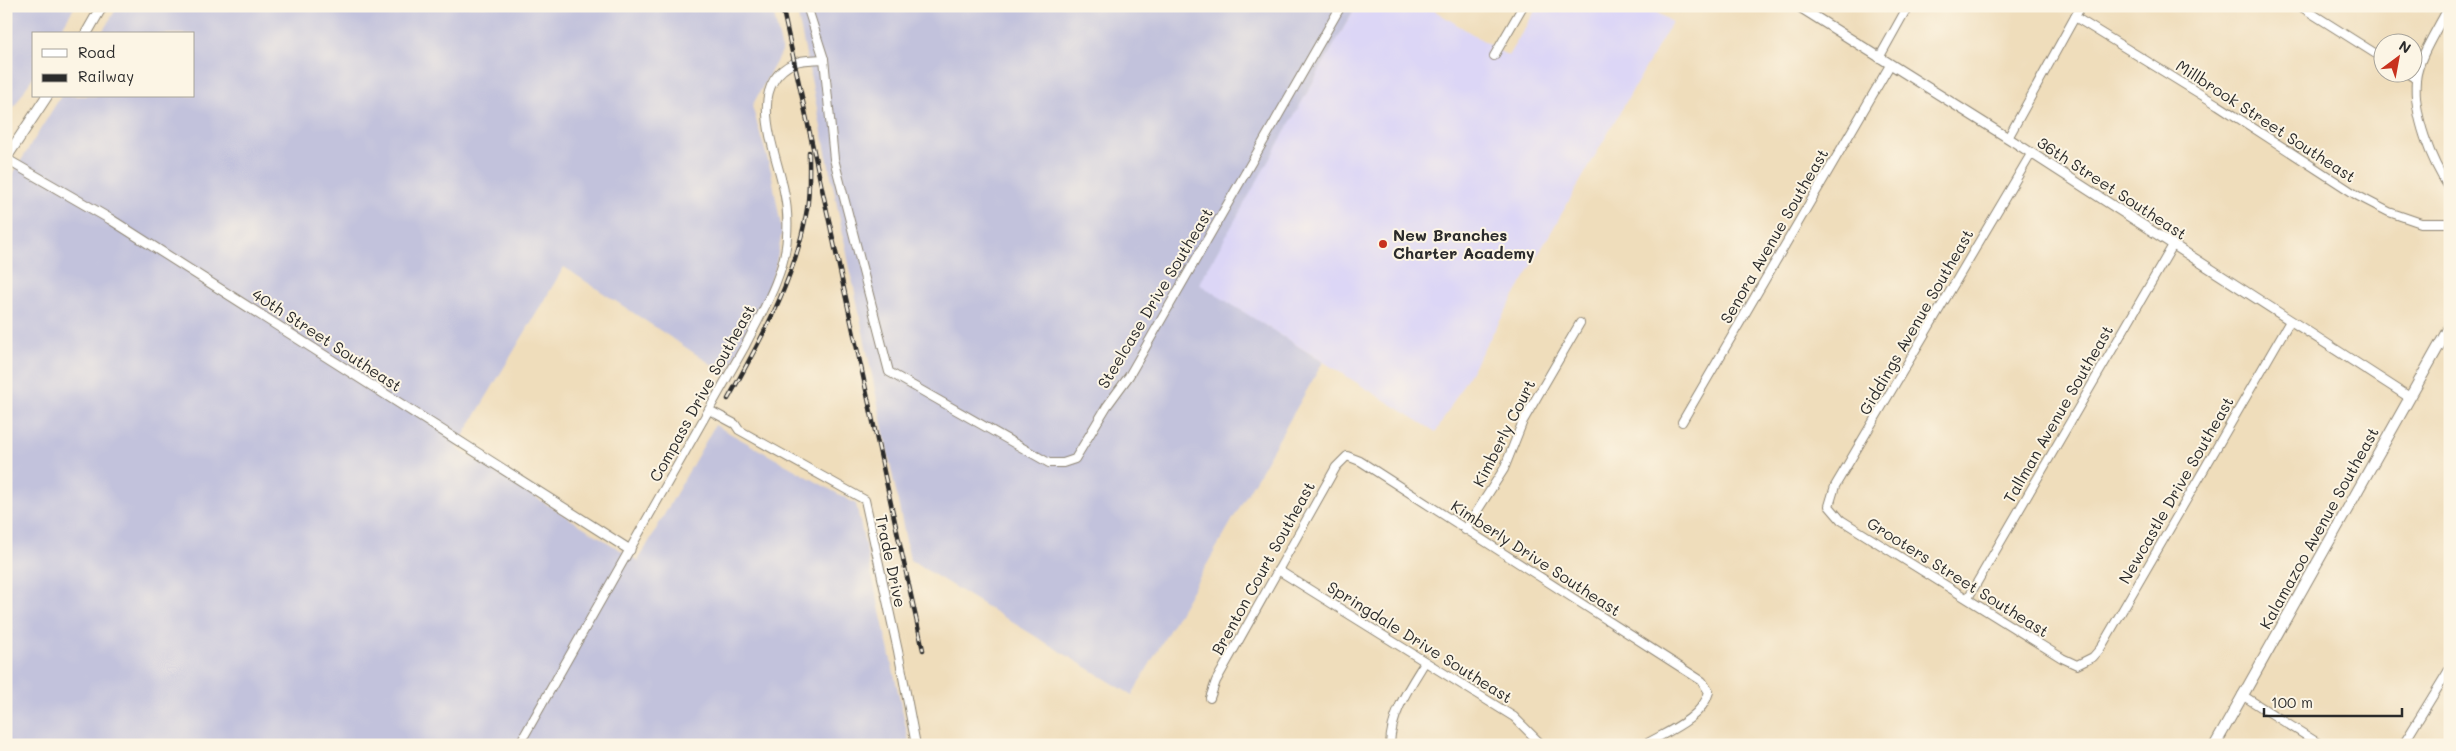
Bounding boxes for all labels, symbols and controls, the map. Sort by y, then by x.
legend [32,32,195,98]
north arrow [2374,32,2424,82]
text: N [2396,36,2415,57]
text: Road [78,42,115,62]
street label: Millbrook Street Southeast [2172,54,2360,187]
text: Railway [78,66,134,86]
street label: 36th Street Southeast [2033,131,2191,244]
street label: Senora Avenue Southeast [1715,144,1832,327]
street label: Steelcase Drive Southeast [1092,203,1217,392]
place label: New Branches Charter Academy [1393,224,1535,263]
street label: Giddings Avenue Southeast [1854,225,1978,419]
marker: New Branches Charter Academy [1377,238,1389,250]
street label: 40th Street Southeast [248,283,406,396]
street label: Compass Drive Southeast [644,300,759,485]
street label: Tallman Avenue Southeast [1998,321,2117,507]
street label: Kimberly Court [1467,376,1540,490]
street label: Newcastle Drive Southeast [2113,392,2238,587]
street label: Kalamazoo Avenue Southeast [2254,423,2383,632]
street label: Brenton Court Southeast [1206,477,1319,658]
street label: Kimberly Drive Southeast [1447,495,1625,620]
street label: Grooters Street Southeast [1863,512,2053,641]
street label: Trade Drive [871,513,912,609]
street label: Springdale Drive Southeast [1324,576,1517,707]
scale bar [2264,686,2401,718]
text: 100 m [2271,692,2313,712]

